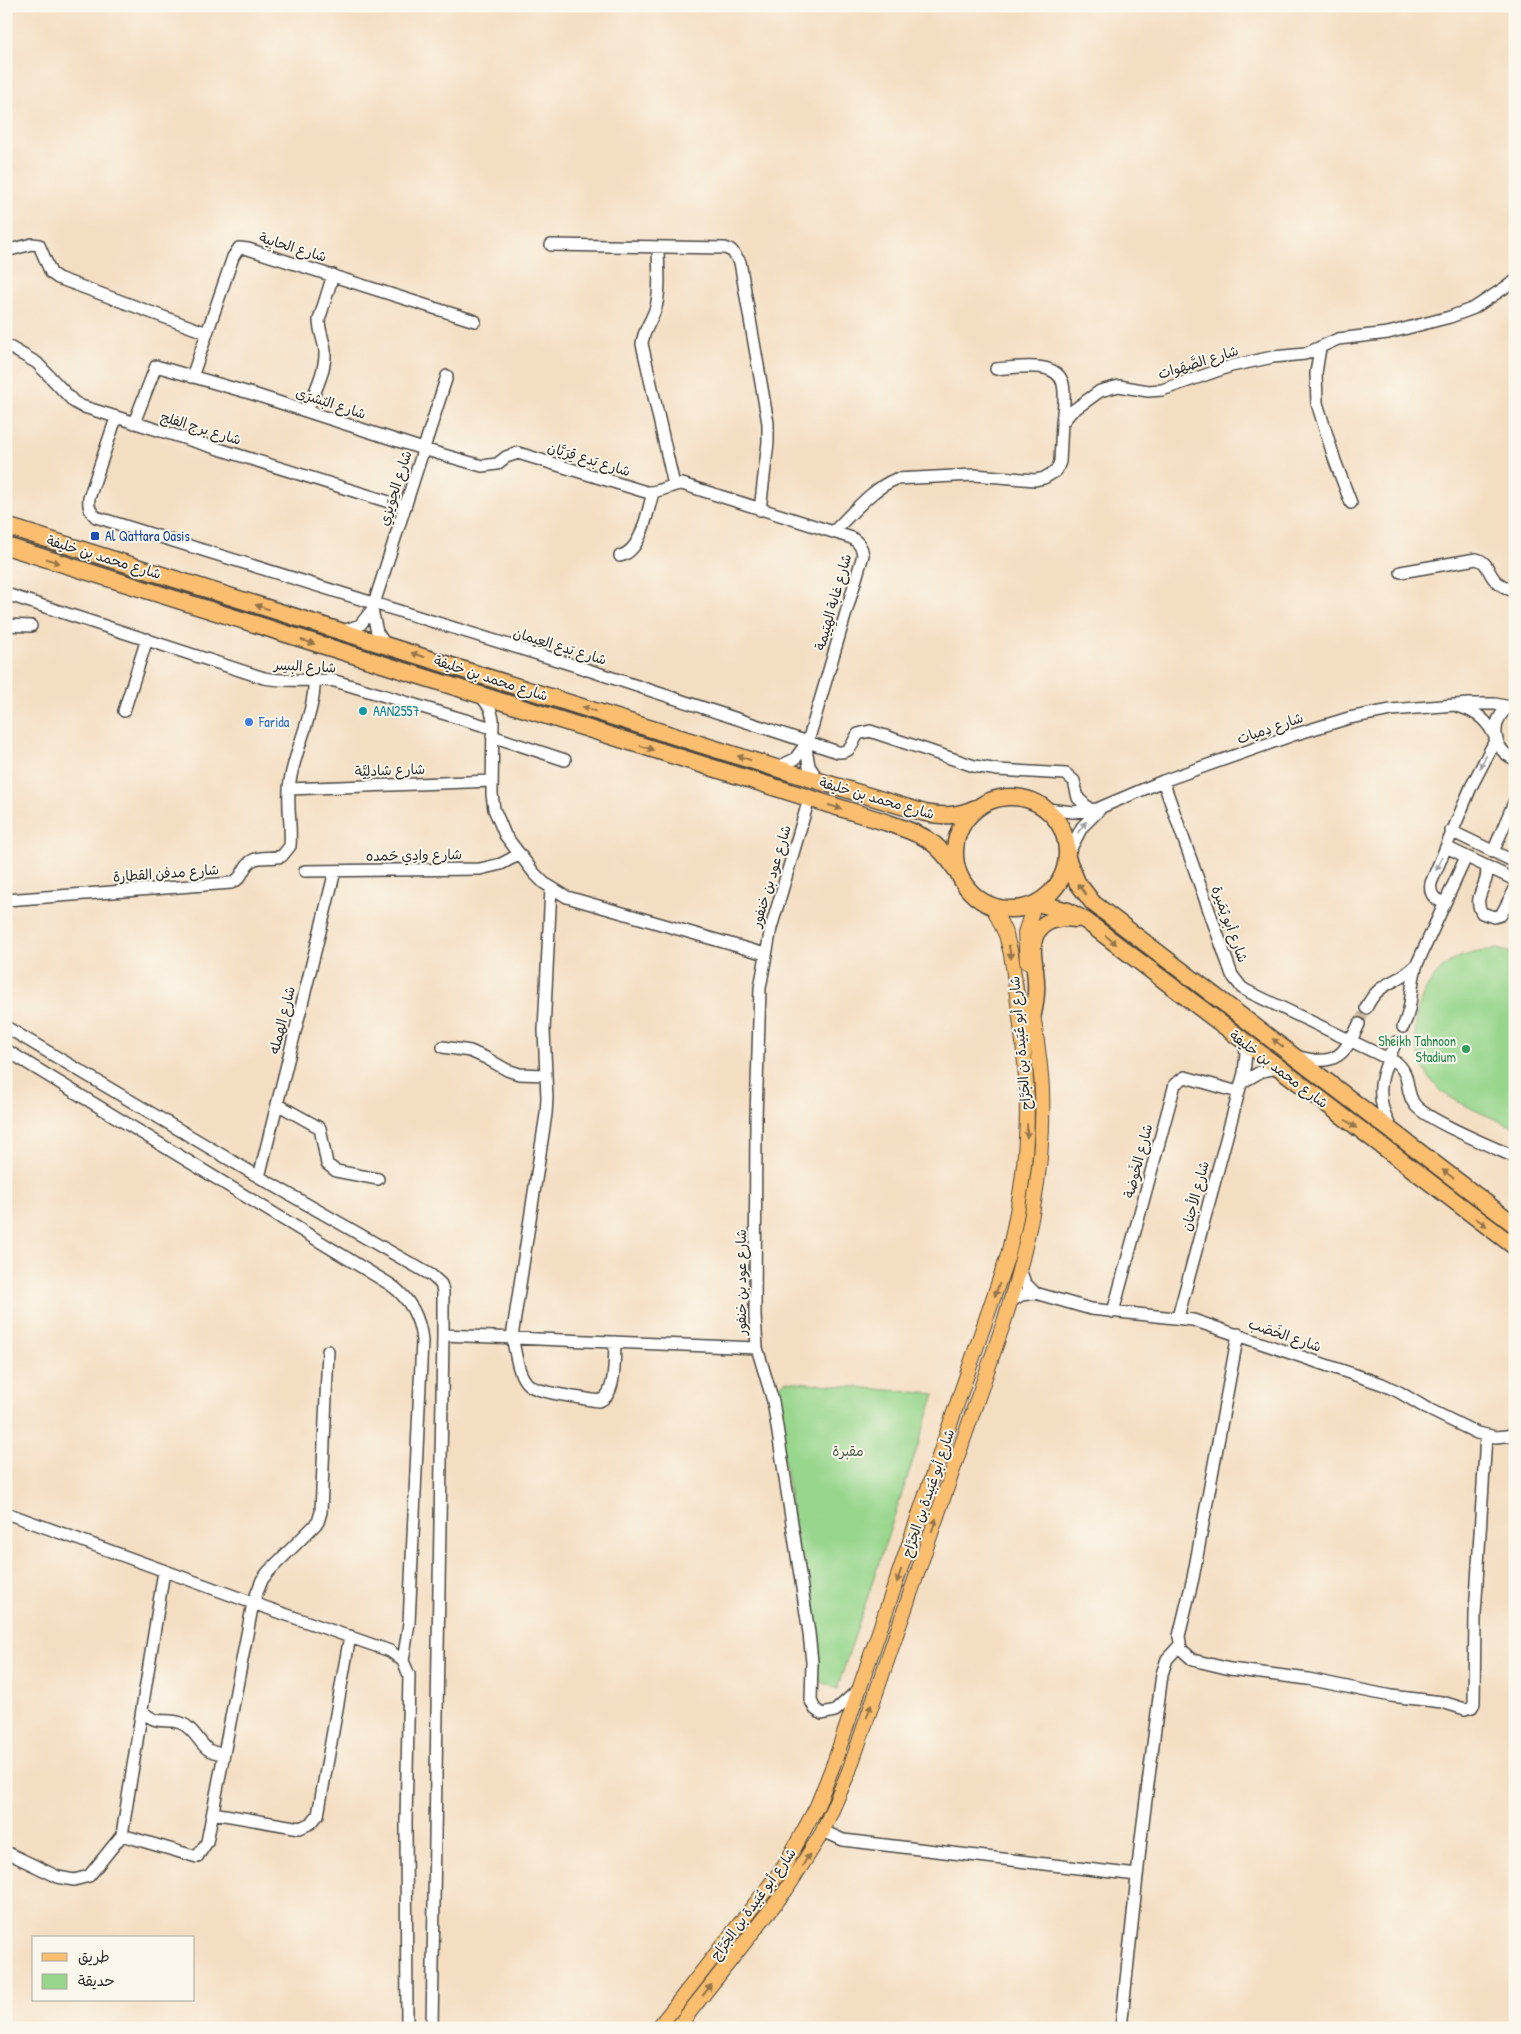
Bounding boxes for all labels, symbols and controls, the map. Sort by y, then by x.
street label: شارع الحابِية [256,227,329,268]
street label: شارع الصَّهَوات [1155,340,1241,384]
street label: شارع البُشرَى [293,382,369,424]
street label: شارع برج الفلج [158,406,244,450]
street label: شارع بَدع قِرَيَّان [545,437,633,481]
street label: شارع الحِوَيزِي [373,448,418,529]
place label: Al Qattara Oasis [105,526,190,545]
street label: شارع محمد بن خليفة [44,530,164,584]
marker: Al Qattara Oasis [89,530,101,542]
street label: شارع غابة الهِيَيمة [810,551,857,653]
one-way arrow [45,558,60,565]
one-way arrow [255,602,270,610]
street label: شارع بَدع العِيمان [511,622,609,670]
one-way arrow [300,638,315,646]
one-way arrow [410,650,425,658]
street label: شارع محمد بن خليفة [431,650,551,706]
street label: شارع البِسِر [272,654,337,679]
place label: AAN2557 [373,701,420,720]
marker: AAN2557 [357,705,369,717]
one-way arrow [582,705,597,712]
street label: شارع دِميات [1234,707,1306,749]
place label: Farida [258,712,290,731]
marker: Farida [243,716,255,728]
one-way arrow [639,744,654,752]
one-way arrow [737,754,752,761]
one-way arrow [1479,755,1487,770]
street label: شارع شادلِيَّة [354,759,426,781]
street label: شارع محمد بن خليفة [817,772,937,824]
one-way arrow [827,804,842,812]
one-way arrow [1077,821,1088,834]
street label: شارع عود بن خنفور [746,822,796,931]
street label: شارع وادِي حَمده [366,844,462,867]
one-way arrow [1435,857,1443,871]
street label: شارع مدفن القطارة [112,859,220,887]
one-way arrow [1077,882,1087,896]
street label: شارع أبو ثِمَيرة [1207,883,1253,965]
one-way arrow [1104,935,1118,945]
one-way arrow [1006,944,1014,960]
street label: شارع أبو عُبَيدة بن الجَرَّاح [1004,975,1036,1111]
street label: شارع الهمله [264,984,300,1056]
street label: شارع محمد بن خليفة [1226,1025,1332,1113]
place label: Sheikh Tahnoon Stadium [1378,1031,1456,1066]
one-way arrow [1271,1038,1285,1048]
marker: Sheikh Tahnoon Stadium [1460,1043,1472,1055]
one-way arrow [1344,1119,1358,1129]
street label: شارع الخَوضة [1118,1122,1158,1200]
one-way arrow [1022,1123,1030,1139]
street label: شارع الأجنان [1176,1159,1214,1233]
one-way arrow [1442,1169,1455,1180]
one-way arrow [1474,1216,1487,1227]
street label: شارع عود بن خنفور [731,1229,751,1336]
one-way arrow [993,1283,1001,1298]
street label: شارع الخَصَب [1246,1313,1324,1357]
street label: شارع أبو عُبَيدة بن الجَرَّاح [897,1426,959,1560]
park label: مقبرة [832,1441,864,1460]
one-way arrow [931,1517,938,1532]
one-way arrow [895,1569,903,1584]
one-way arrow [865,1703,873,1718]
street label: شارع أبو عُبَيدة بن الجَرَّاح [705,1844,801,1964]
one-way arrow [801,1854,810,1867]
legend [32,1936,195,2002]
text: طريق [78,1946,110,1967]
text: حديقة [78,1970,115,1991]
one-way arrow [702,1983,713,1996]

